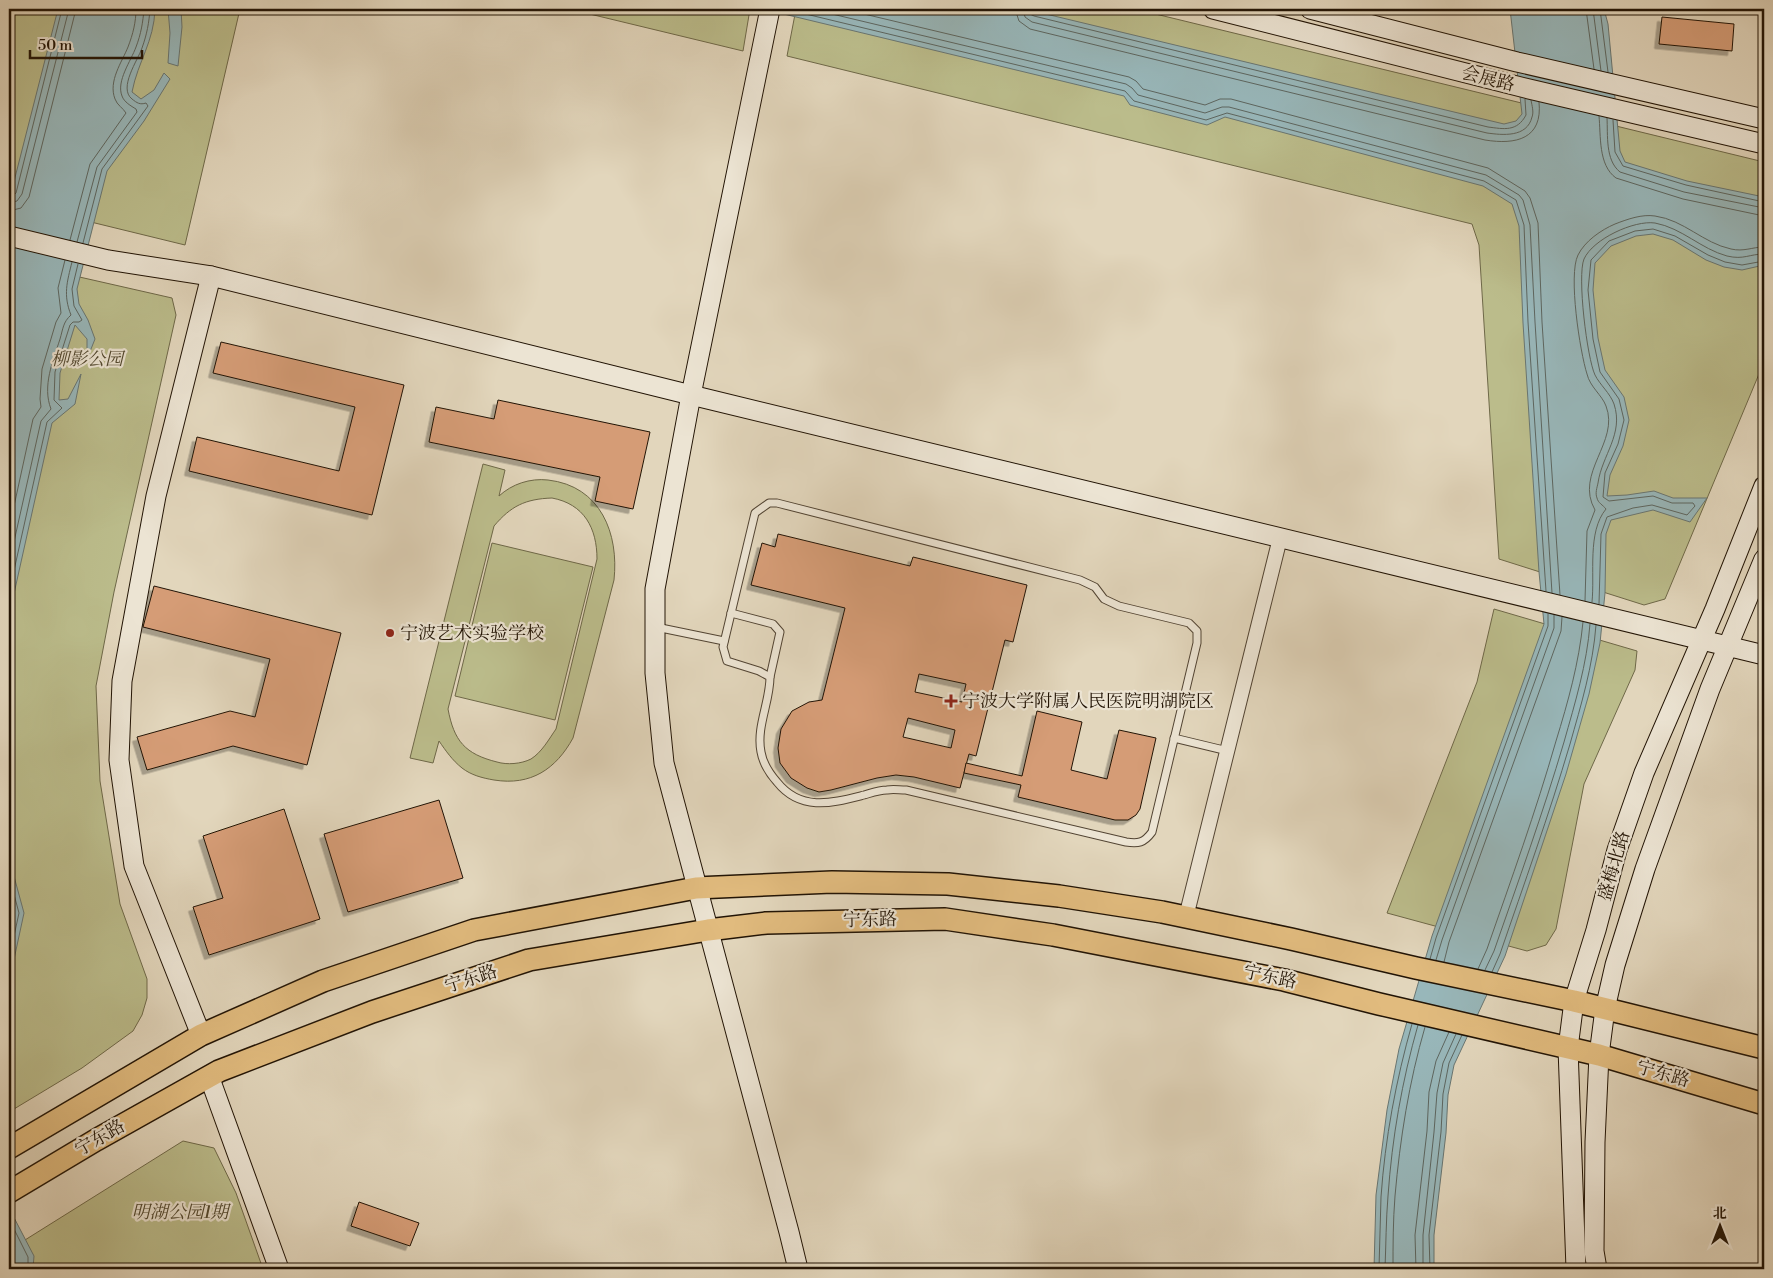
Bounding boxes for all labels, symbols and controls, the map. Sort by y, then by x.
scale bar [30,28,142,60]
text: 50 m [38,36,72,55]
street label: 会展路 [1459,61,1517,97]
park label: 柳影公园 [51,348,126,371]
place label: 宁波艺术实验学校 [400,622,544,645]
marker: 宁波艺术实验学校 [384,627,396,639]
place label: 宁波大学附属人民医院明湖院区 [962,690,1214,713]
marker: 宁波大学附属人民医院明湖院区 [944,694,958,708]
street label: 盛梅北路 [1593,828,1635,904]
street label: 宁东路 [843,908,897,932]
street label: 宁东路 [442,960,500,998]
street label: 宁东路 [1241,960,1299,994]
street label: 宁东路 [1634,1056,1692,1092]
street label: 宁东路 [71,1115,129,1161]
north arrow [1696,1200,1746,1250]
park label: 明湖公园1期 [132,1201,231,1224]
text: 北 [1713,1205,1727,1223]

